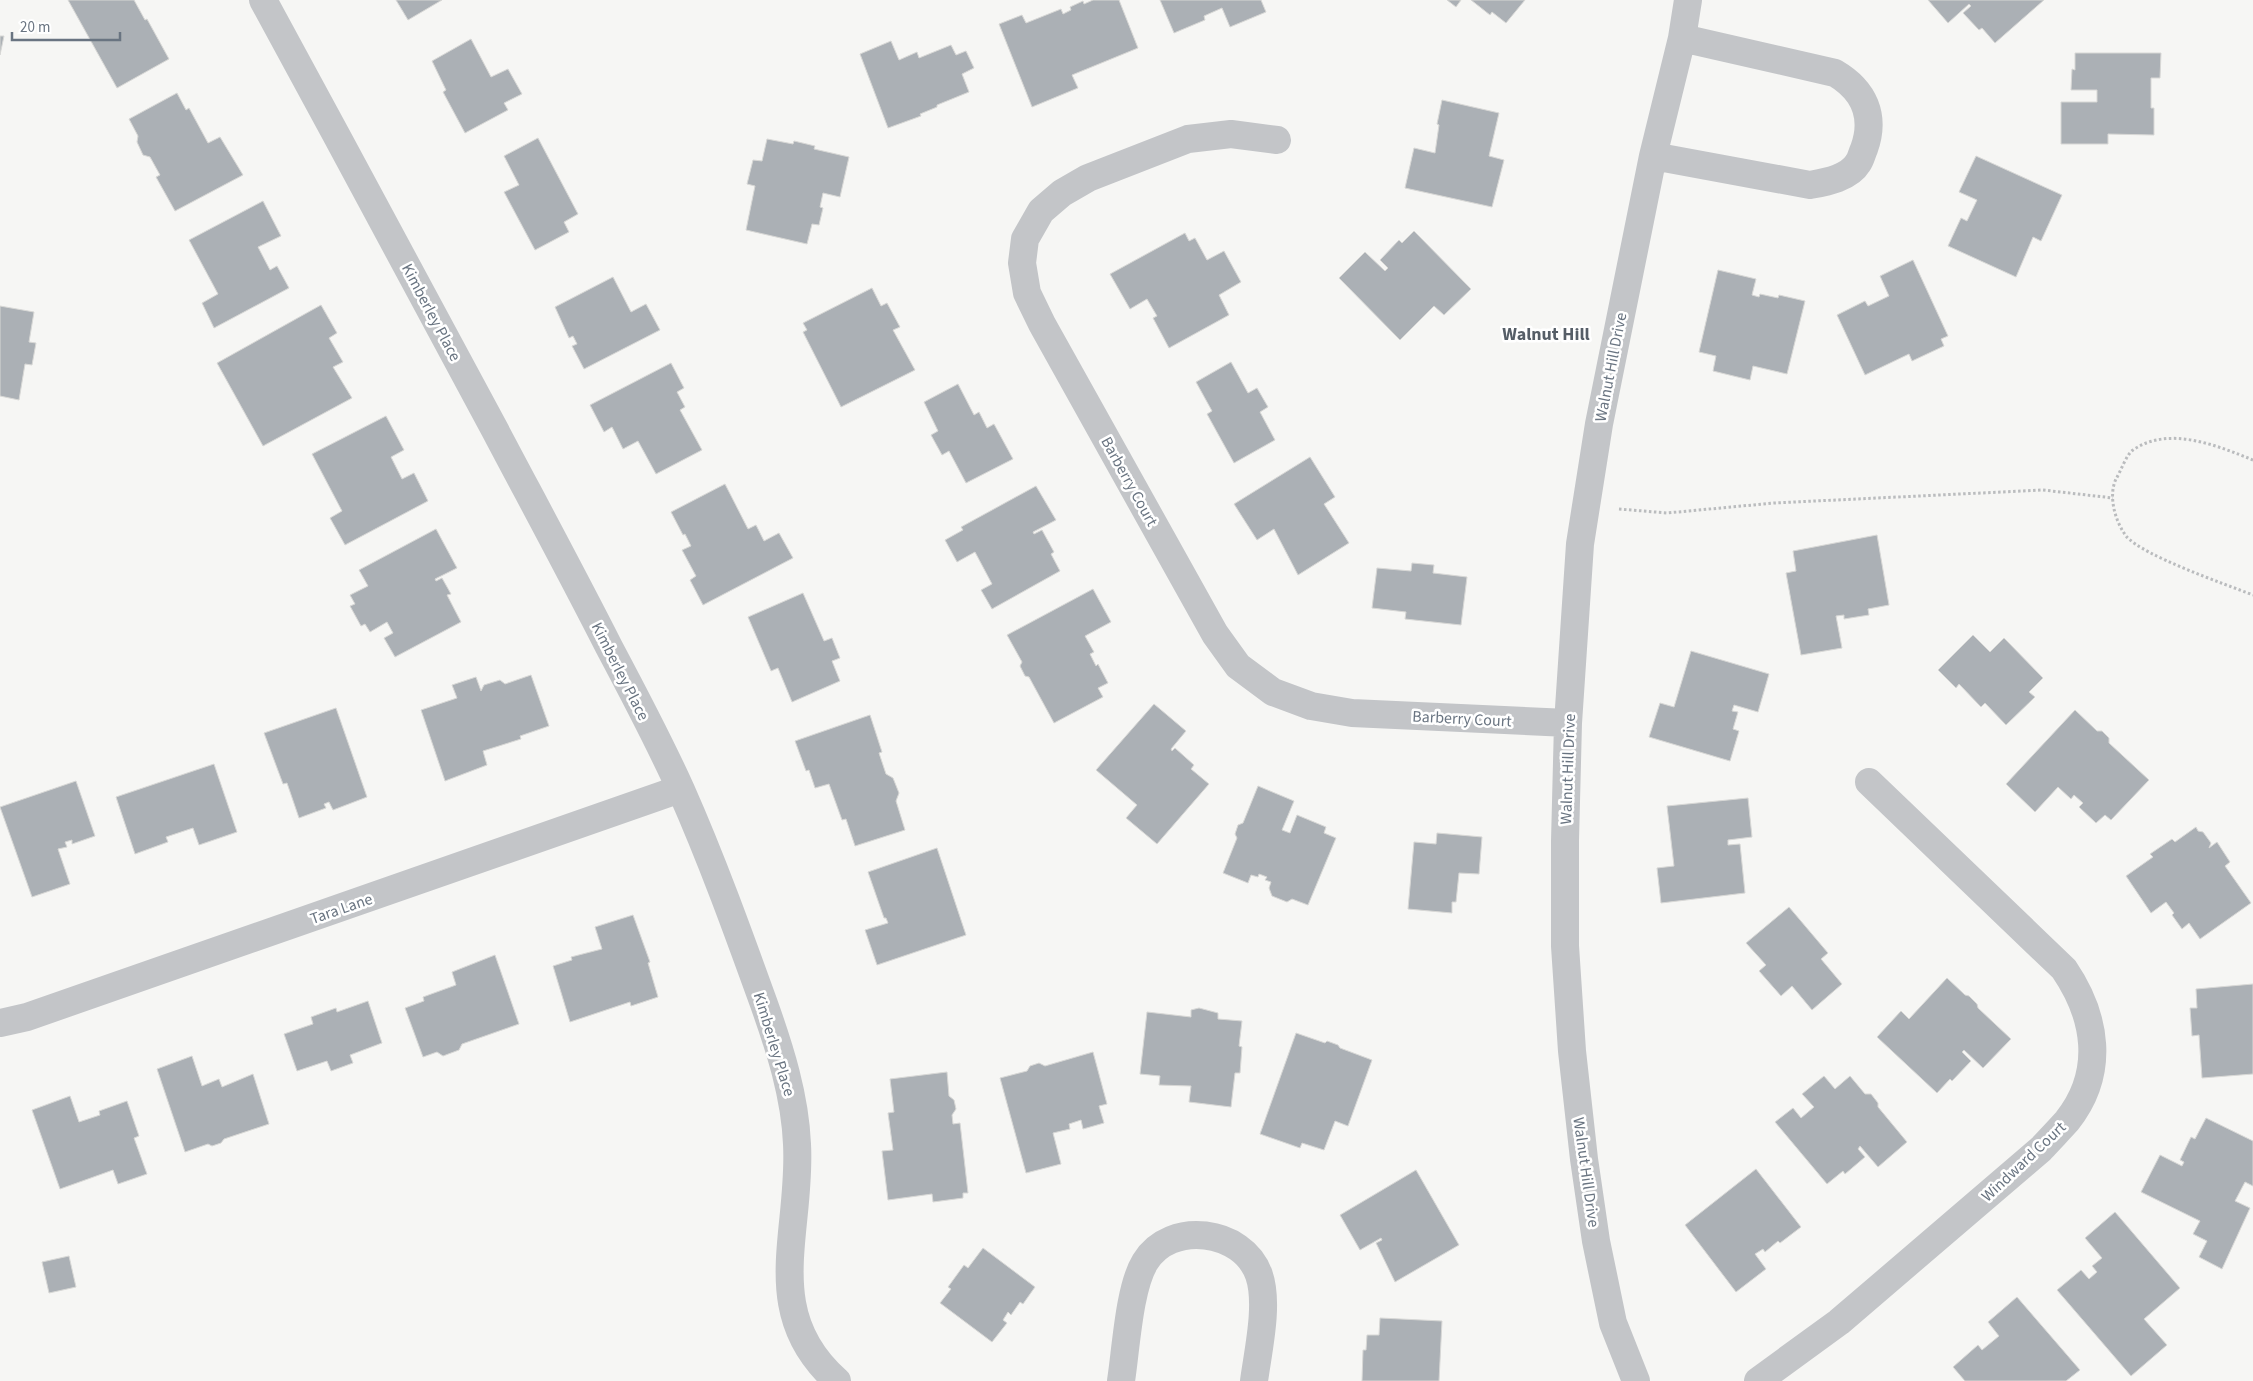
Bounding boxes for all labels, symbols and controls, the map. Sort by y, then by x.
scale bar [12,10,120,42]
text: 20 m [20,17,50,38]
street label: Kimberley Place [396,260,466,365]
street label: Walnut Hill Drive [1590,311,1632,424]
district label: Walnut Hill [1502,322,1590,347]
street label: Barberry Court [1095,433,1163,531]
street label: Kimberley Place [586,618,654,724]
street label: Barberry Court [1412,705,1513,733]
street label: Walnut Hill Drive [1555,713,1581,825]
street label: Tara Lane [307,888,375,930]
street label: Kimberley Place [748,990,800,1099]
street label: Walnut Hill Drive [1567,1116,1605,1229]
street label: Windward Court [1977,1116,2071,1207]

